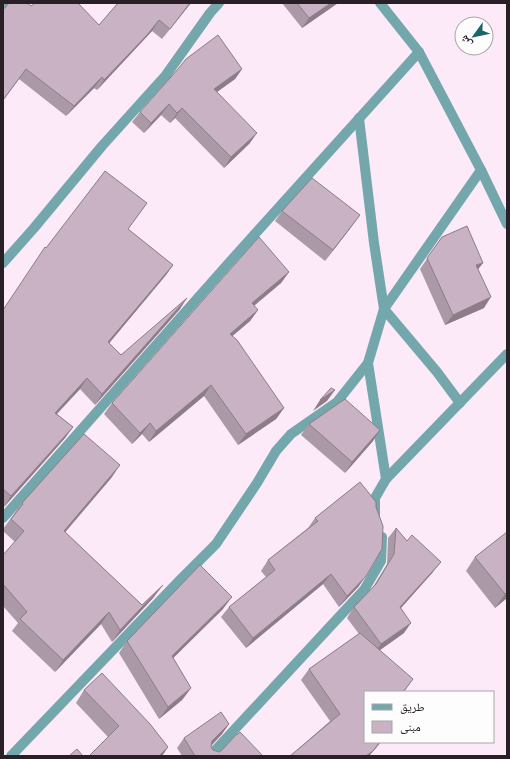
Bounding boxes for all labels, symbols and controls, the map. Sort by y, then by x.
north arrow [454,16,494,56]
text: ش [457,32,476,50]
legend [364,691,494,743]
text: طريق [400,700,425,714]
text: مبنى [400,720,421,734]

